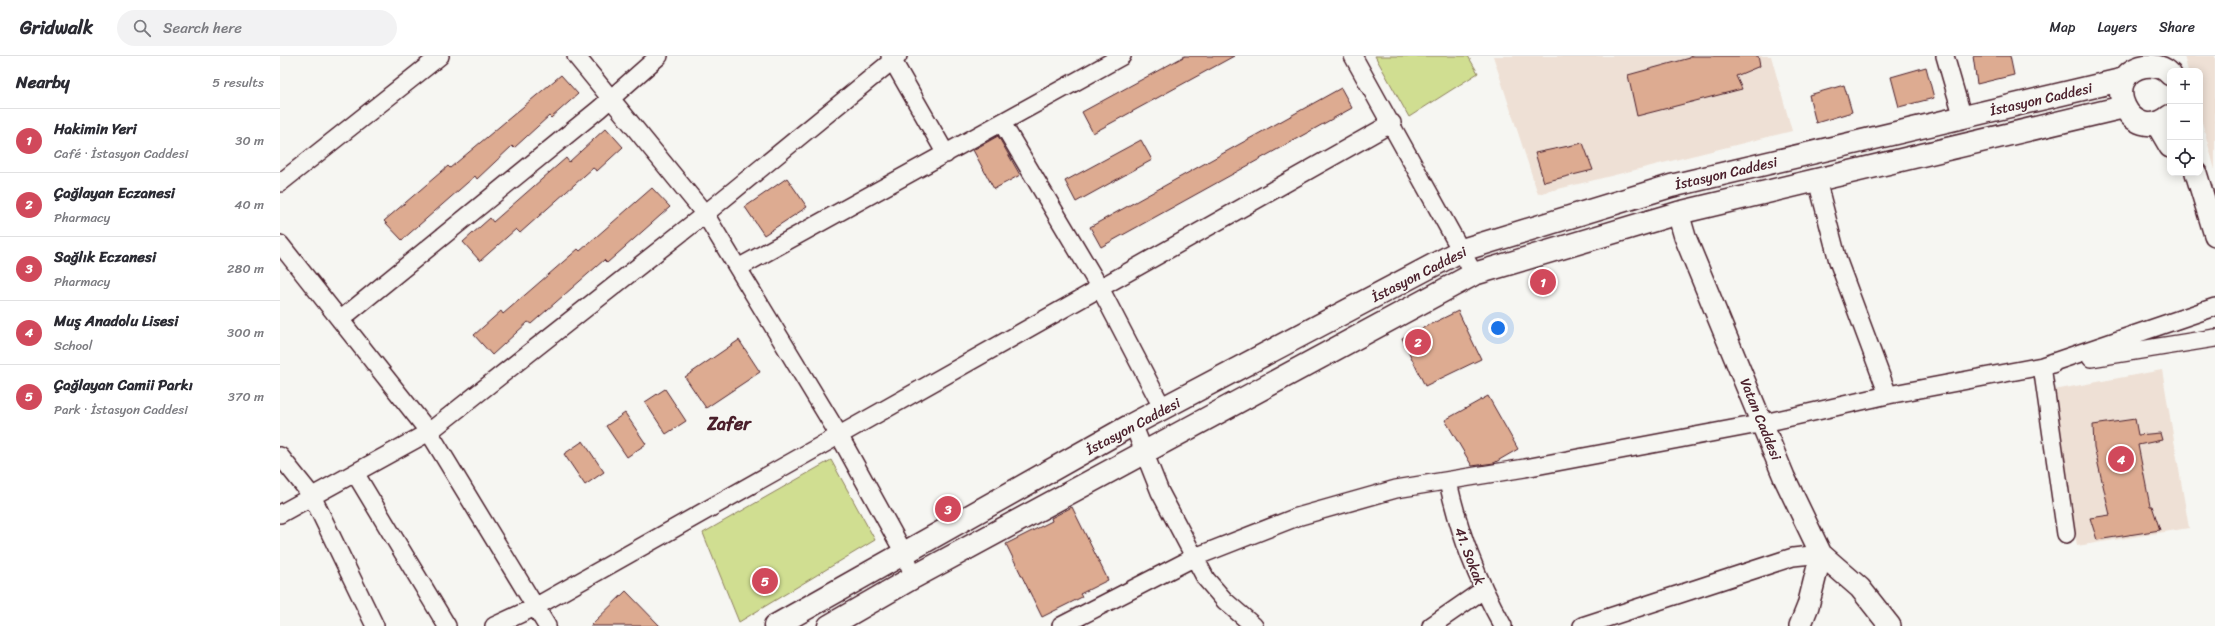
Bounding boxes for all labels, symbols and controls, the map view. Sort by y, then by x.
search box [117,10,397,46]
text: Gridwalk [20,11,93,44]
text: Search here [163,15,242,41]
text: Map [2050,15,2075,40]
text: Layers [2097,15,2137,40]
text: Share [2159,15,2195,40]
icon: search [131,17,153,39]
text: Nearby [16,67,70,97]
map controls [2167,68,2203,176]
button: + [2167,68,2203,104]
text: 5 results [212,71,264,94]
street label: İstasyon Caddesi [1986,75,2096,124]
button: − [2167,104,2203,140]
text: Hakimin Yeri [54,116,137,142]
text: 1 [26,129,32,152]
text: 30 m [235,129,264,152]
button: locate [2167,140,2203,176]
text: Café · İstasyon Caddesi [54,142,188,165]
street label: İstasyon Caddesi [1671,149,1781,198]
text: Çağlayan Eczanesi [54,180,175,206]
text: 2 [25,193,33,216]
text: 40 m [234,193,264,216]
text: Pharmacy [54,206,110,229]
street label: İstasyon Caddesi [1366,239,1472,310]
text: Sağlık Eczanesi [54,244,156,270]
text: 3 [25,257,33,280]
text: 280 m [227,257,264,280]
pin: 1 [1530,267,1556,297]
text: Pharmacy [54,270,110,293]
text: Muş Anadolu Lisesi [54,308,178,334]
your location [1488,318,1508,338]
text: 4 [25,321,33,344]
text: 300 m [227,321,264,344]
pin: 2 [1405,327,1431,357]
text: School [54,334,92,357]
text: Çağlayan Camii Parkı [54,372,193,398]
street label: Vatan Caddesi [1733,374,1789,465]
text: 5 [25,385,33,408]
text: 370 m [228,385,264,408]
street label: İstasyon Caddesi [1080,390,1186,462]
text: Park · İstasyon Caddesi [54,398,188,421]
district label: Zafer [706,408,752,440]
pin: 4 [2108,444,2134,474]
pin: 3 [935,494,961,524]
street label: 41. Sokak [1447,523,1492,589]
pin: 5 [752,566,778,596]

